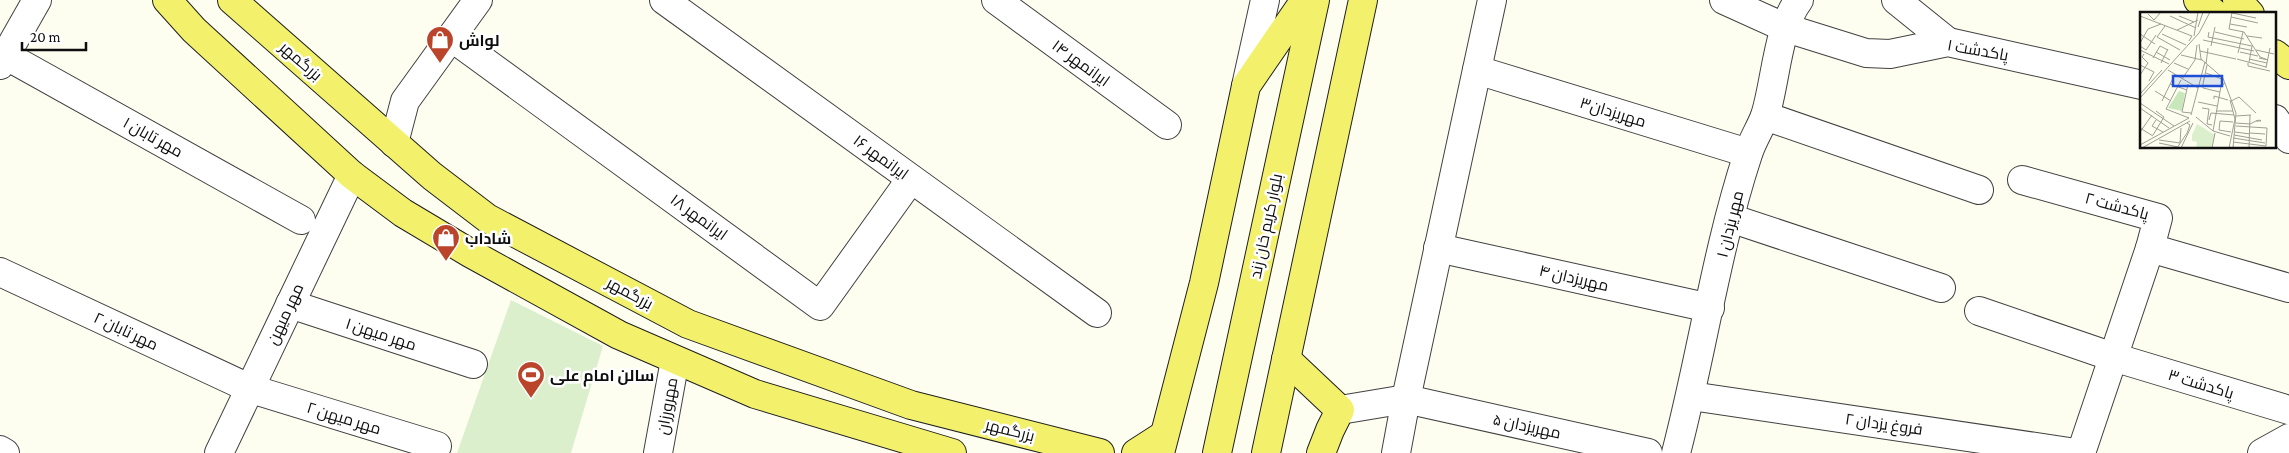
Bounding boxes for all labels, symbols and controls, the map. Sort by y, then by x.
inset map [2140,12,2276,149]
scale bar [22,20,86,52]
shop icon: لواش [425,25,455,64]
text: 20 m [30,29,61,45]
place label: لواش [459,32,500,50]
street label: پاکدشت ۱ [1946,36,2011,67]
street label: بزرگمهر [274,37,326,85]
street label: ایرانمهر ۱۴ [1048,37,1113,91]
street label: مهریزدان۳ [1577,94,1648,132]
street label: مهر تابان ۱ [119,114,186,162]
street label: ایرانمهر ۱۶ [849,131,912,184]
street label: بلوار کریم خان زند [1247,172,1288,281]
street label: مهر یزدان ۱ [1713,189,1748,260]
street label: پاکدشت ۲ [2082,189,2151,226]
street label: ایرانمهر ۱۸ [666,191,731,245]
shop icon: شاداب [431,223,461,262]
place label: شاداب [465,230,511,247]
street label: مهریزدان ۴ [1537,262,1611,296]
street label: بزرگمهر [602,273,656,314]
street label: مهر میهن [263,281,308,348]
street label: مهر تابان ۲ [90,309,161,355]
street label: مهر میهن ۱ [343,315,418,355]
sports icon: سالن امام علی [516,360,546,399]
street label: پاکدشت ۳ [2165,366,2237,405]
place label: سالن امام علی [550,367,654,387]
street label: مهرورزان [654,376,682,436]
street label: مهر میهن ۲ [304,399,383,439]
street label: مهریزدان ۵ [1491,410,1563,443]
street label: فروغ یزدان ۲ [1844,410,1924,441]
street label: بزرگمهر [982,415,1036,446]

